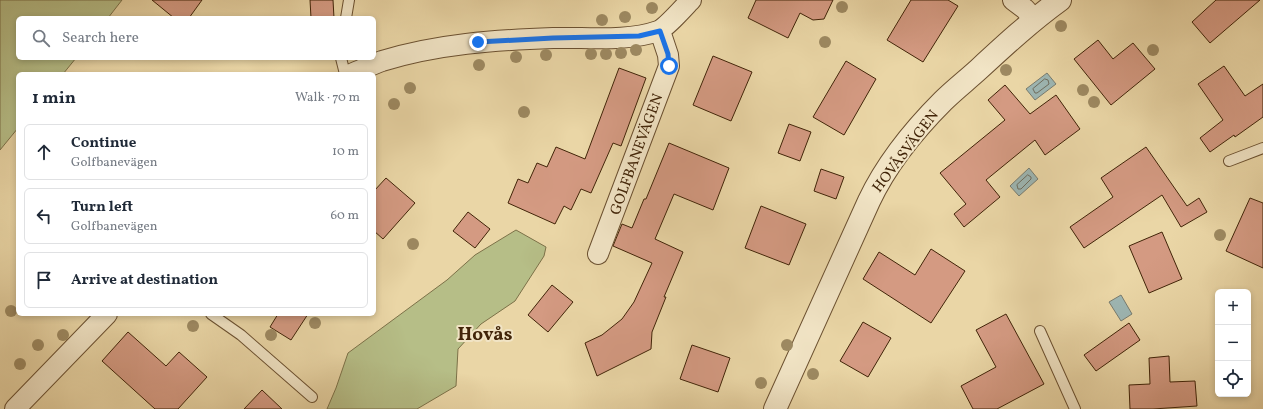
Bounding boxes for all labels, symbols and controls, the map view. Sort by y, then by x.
search box [16,16,376,60]
icon: search [30,27,52,49]
text: Search here [62,28,139,49]
route end [469,33,487,51]
route start [660,57,678,75]
text: 1 min [32,87,76,110]
text: Walk · 70 m [295,89,360,107]
street label: GOLFBANEVÄGEN [606,91,669,218]
street label: HOVÅSVÄGEN [868,106,944,198]
text: Continue [71,133,136,154]
icon: ahead [33,141,55,163]
text: 10 m [332,143,359,161]
text: Golfbanevägen [71,154,158,172]
text: Turn left [71,197,133,218]
icon: left [33,205,55,227]
text: 60 m [331,207,359,225]
text: Golfbanevägen [71,218,158,236]
icon: arrive [33,269,55,291]
text: Arrive at destination [71,270,218,291]
map controls [1215,289,1251,397]
button: + [1215,289,1251,325]
district label: Hovås [458,322,513,348]
button: − [1215,325,1251,361]
button: locate [1215,361,1251,397]

